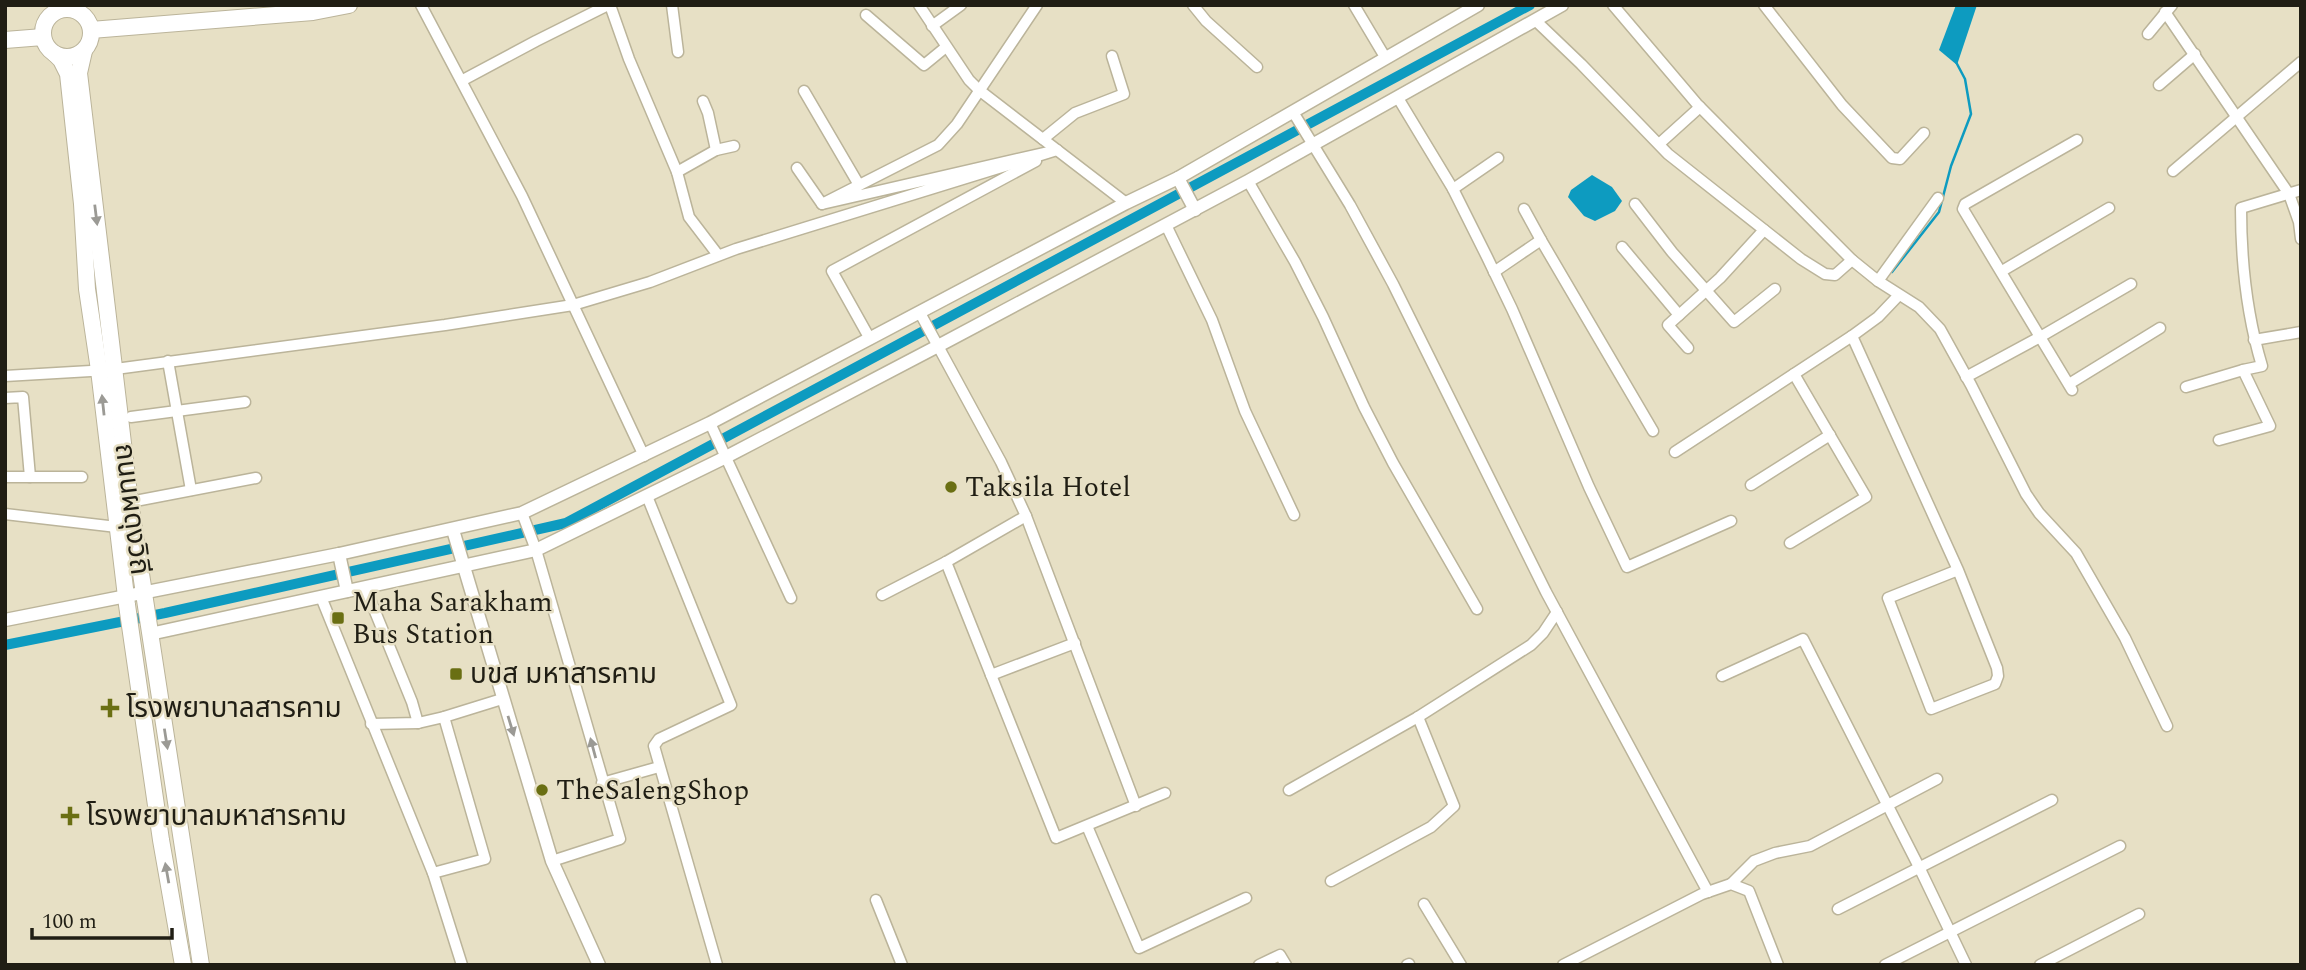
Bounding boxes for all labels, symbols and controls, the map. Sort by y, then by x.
one-way arrow [91,205,102,227]
one-way arrow [98,394,109,416]
street label: ถนนผดุงวิถี [103,441,161,577]
place label: Taksila Hotel [965,466,1131,509]
marker: Taksila Hotel [943,479,959,495]
place label: Maha Sarakham Bus Station [352,581,553,656]
marker: Maha Sarakham Bus Station [330,610,346,626]
place label: บขส มหาสารคาม [470,653,657,696]
marker: บขส มหาสารคาม [448,666,464,682]
place label: โรงพยาบาลสารคาม [126,687,342,730]
marker: โรงพยาบาลสารคาม [100,698,120,718]
one-way arrow [506,716,516,737]
one-way arrow [161,728,172,750]
one-way arrow [587,737,598,759]
place label: TheSalengShop [556,769,749,812]
marker: TheSalengShop [534,782,550,798]
place label: โรงพยาบาลมหาสารคาม [86,795,347,838]
marker: โรงพยาบาลมหาสารคาม [60,806,80,826]
one-way arrow [161,862,172,884]
scale bar [32,897,172,941]
text: 100 m [42,906,97,938]

